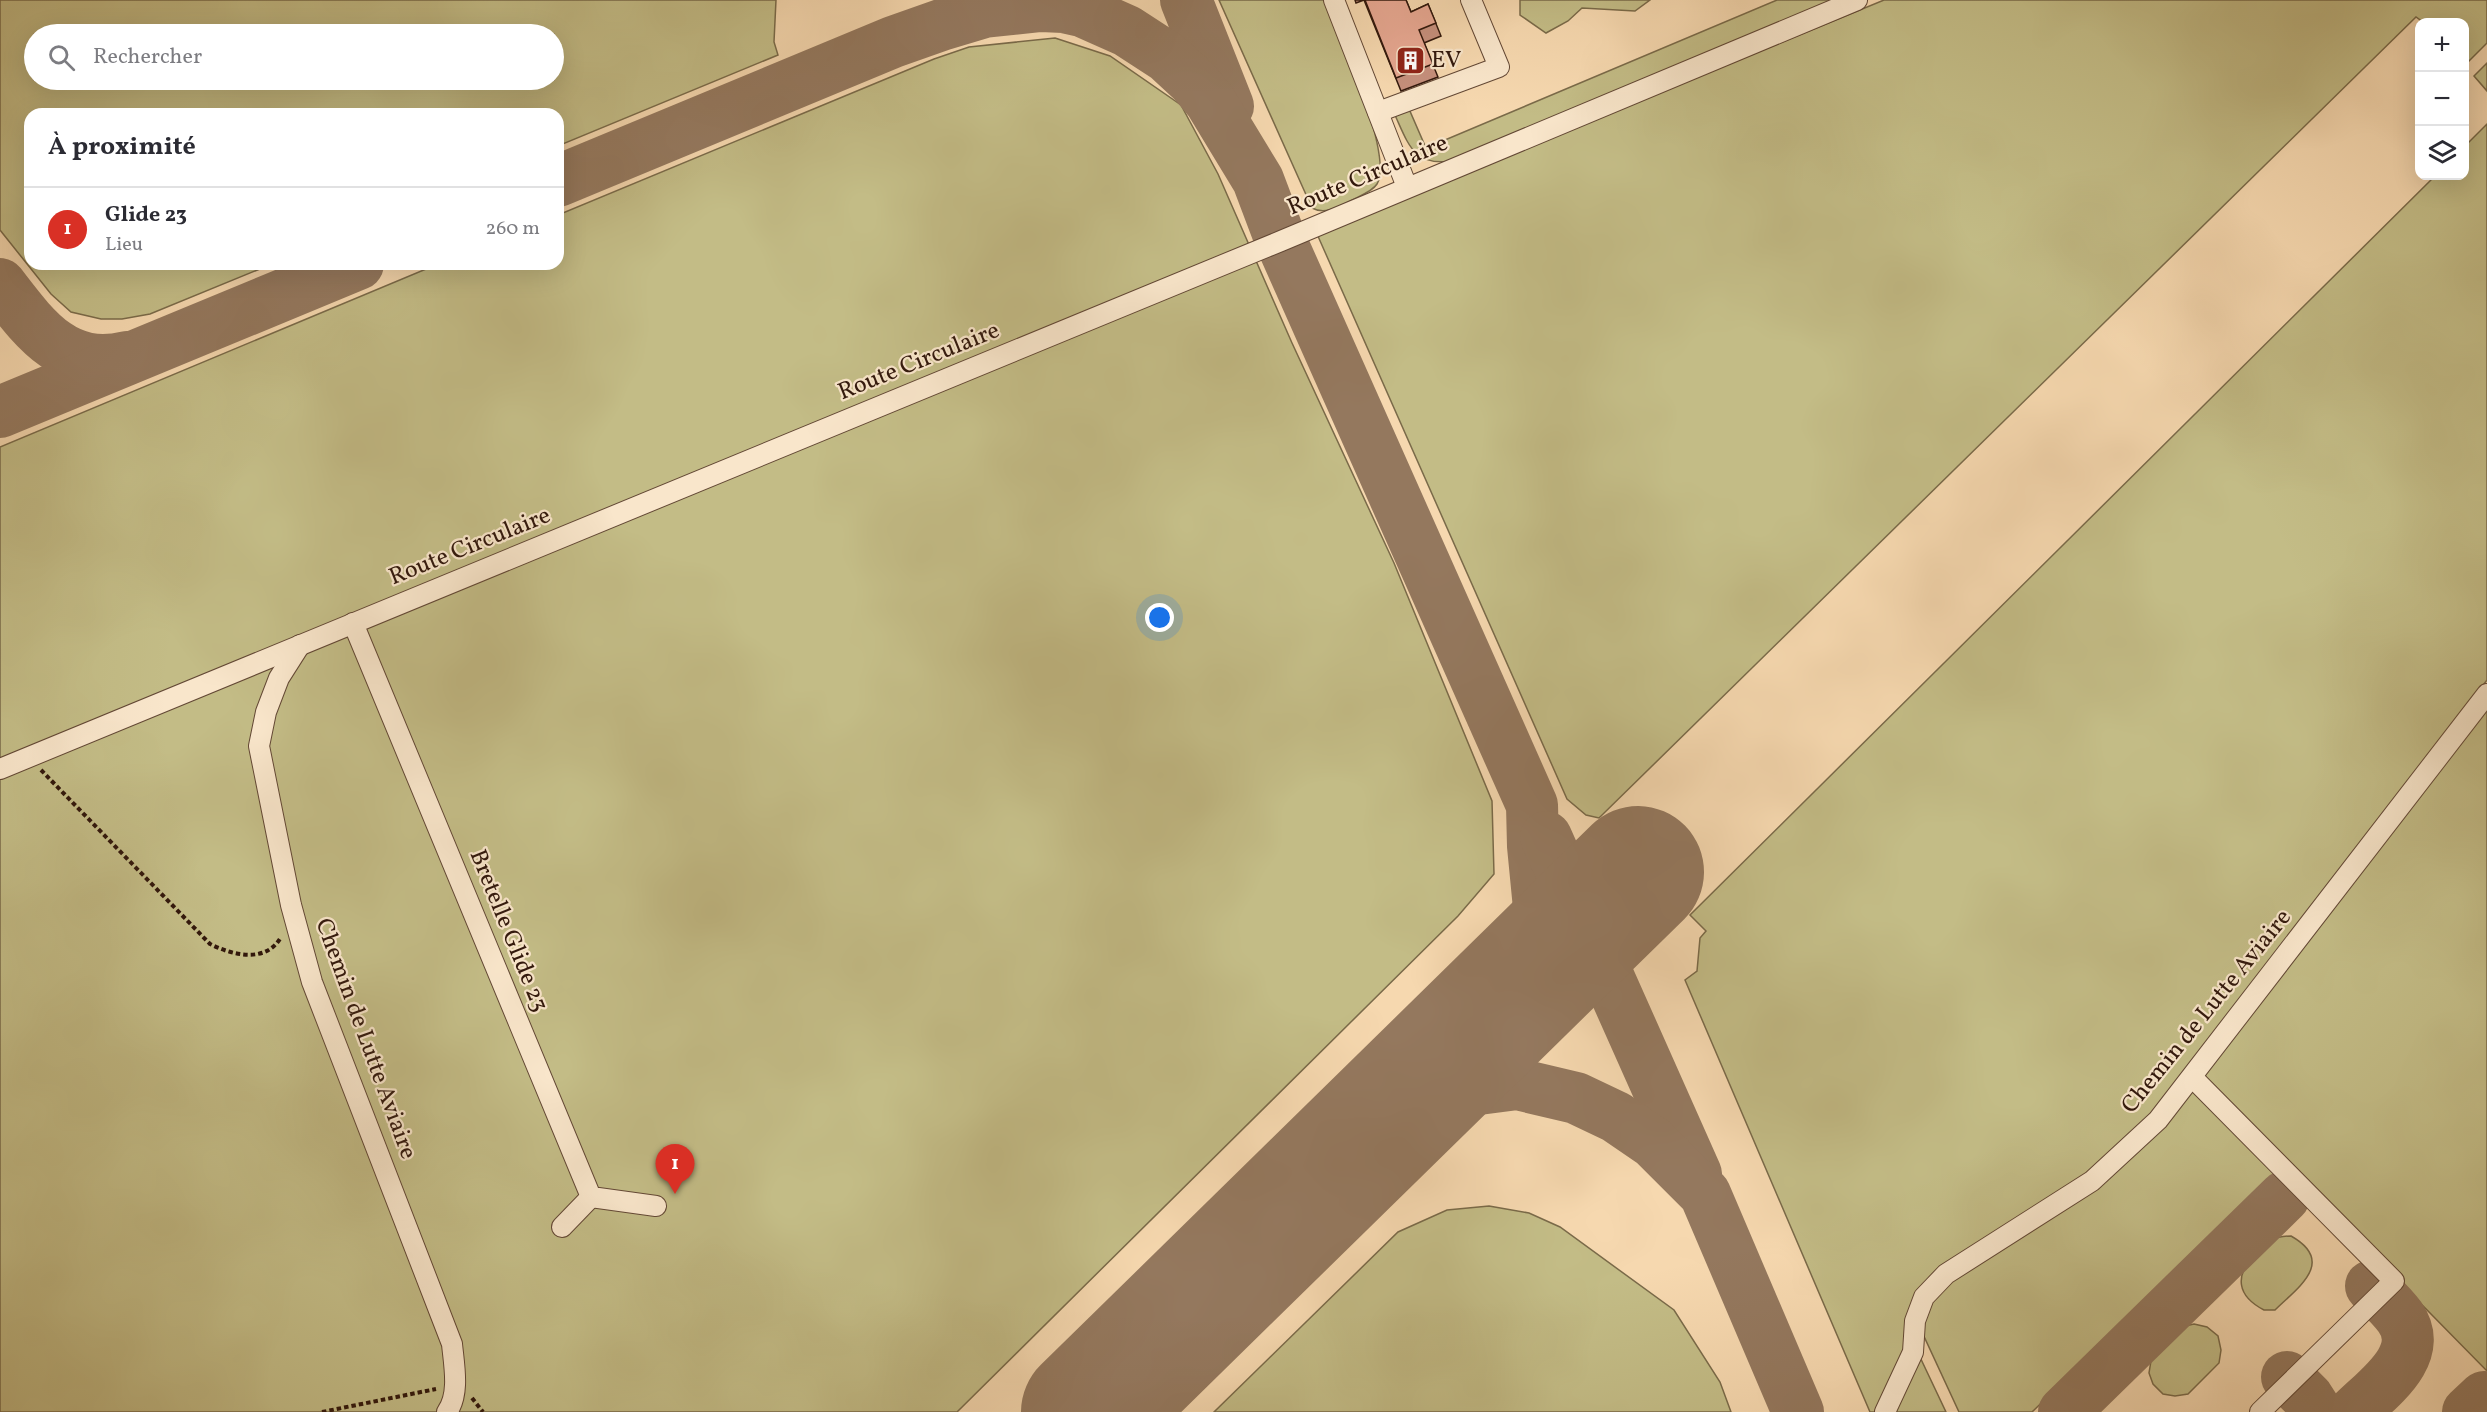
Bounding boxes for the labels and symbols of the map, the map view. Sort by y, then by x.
place label: EV [1431,44,1461,78]
building icon: EV [1394,45,1426,77]
street label: Route Circulaire [1282,127,1454,225]
street label: Route Circulaire [833,314,1005,410]
street label: Route Circulaire [384,499,556,595]
your location [1145,603,1174,632]
street label: Bretelle Glide 23 [460,845,556,1017]
street label: Chemin de Lutte Aviaire [2114,903,2300,1121]
street label: Chemin de Lutte Aviaire [306,914,424,1164]
pin: 1 [656,1144,694,1194]

